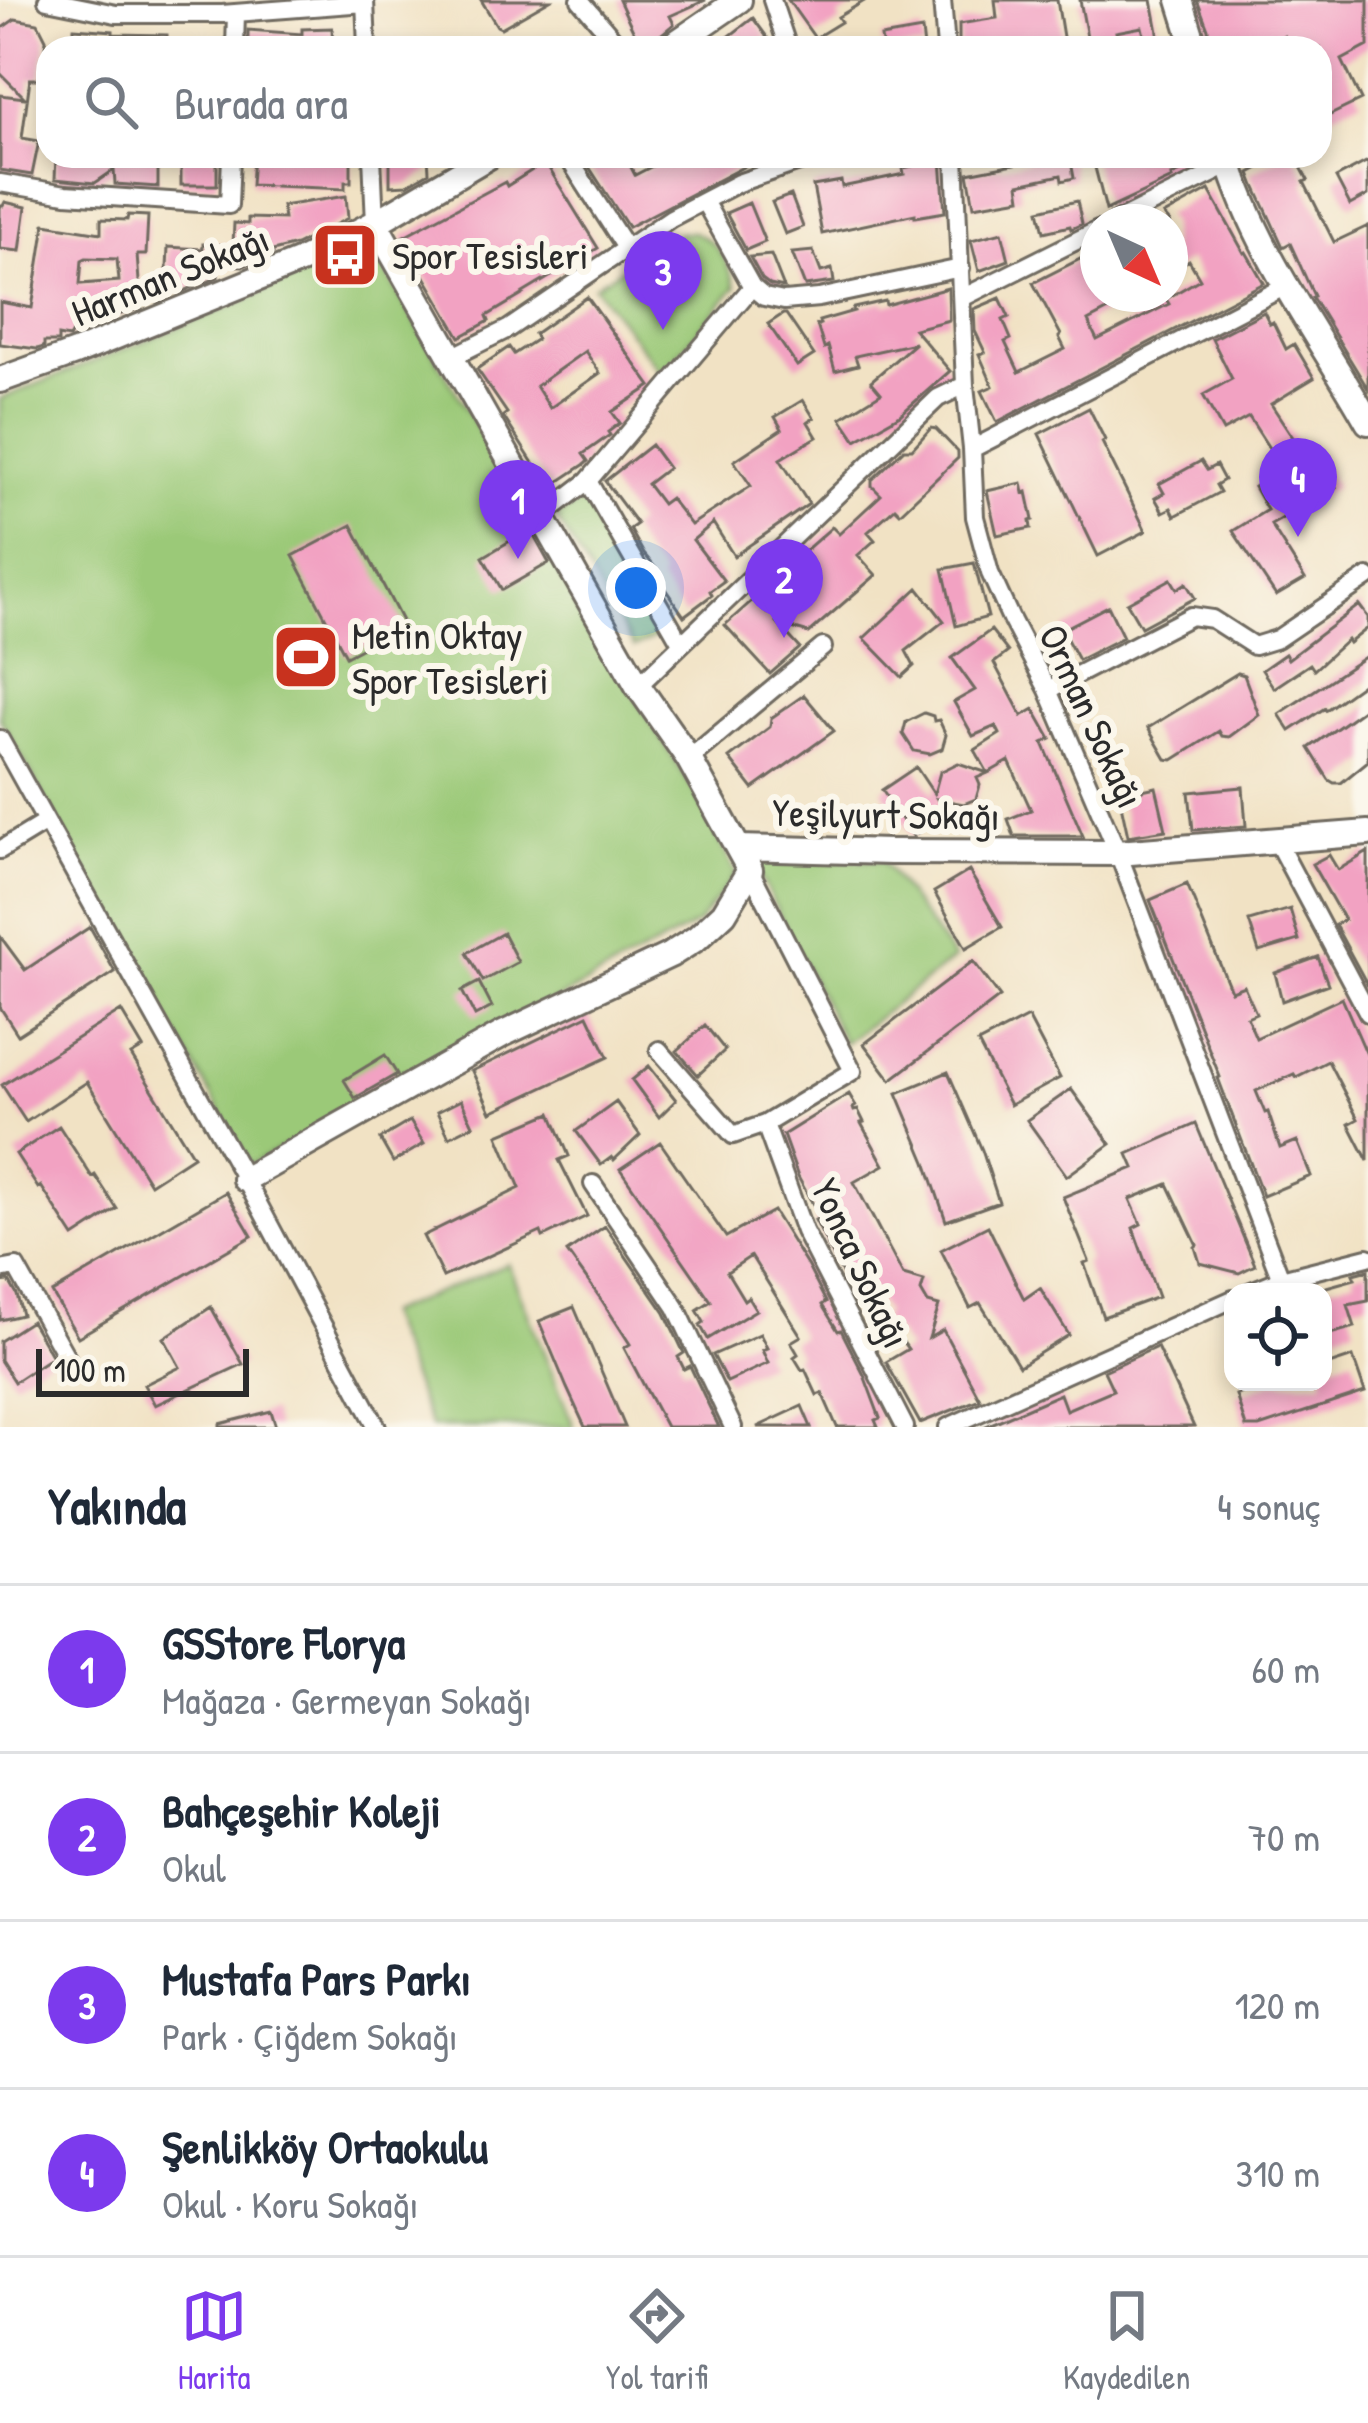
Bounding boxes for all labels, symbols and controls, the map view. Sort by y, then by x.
search box [36,36,1332,168]
icon: search [78,69,144,135]
text: Burada ara [174,72,348,133]
north arrow [1080,204,1188,312]
street label: Harman Sokağı [63,211,276,338]
bus stop icon: Spor Tesisleri [310,220,380,290]
place label: Spor Tesisleri [392,228,588,281]
pin: 3 [624,231,702,330]
pin: 4 [1259,438,1337,537]
pin: 1 [479,460,557,559]
pin: 2 [745,539,823,638]
your location [606,558,666,618]
place label: Metin Oktay Spor Tesisleri [352,608,548,706]
street label: Orman Sokağı [1027,616,1158,816]
sports icon: Metin Oktay Spor Tesisleri [271,622,341,692]
street label: Yeşilyurt Sokağı [772,785,1000,842]
street label: Yonca Sokağı [799,1169,924,1356]
map controls [1224,1283,1332,1391]
button: locate [1224,1283,1332,1391]
scale bar [36,1343,249,1396]
text: 100 m [54,1348,126,1392]
text: Yakında [48,1471,186,1540]
text: 4 sonuç [1217,1479,1320,1532]
text: GSStore Florya [162,1612,405,1673]
text: 1 [80,1642,94,1695]
text: 60 m [1251,1642,1320,1695]
text: Mağaza · Germeyan Sokağı [162,1673,532,1726]
text: Bahçeşehir Koleji [162,1780,441,1841]
text: 2 [78,1810,96,1863]
text: 70 m [1248,1810,1320,1863]
text: Okul [162,1841,226,1894]
text: Mustafa Pars Parkı [162,1948,471,2009]
text: 3 [78,1978,96,2031]
text: 120 m [1235,1978,1320,2031]
text: Park · Çiğdem Sokağı [162,2009,458,2062]
text: Şenlikköy Ortaokulu [162,2116,488,2177]
text: 4 [80,2146,94,2199]
text: 310 m [1235,2146,1320,2199]
text: Okul · Koru Sokağı [162,2177,418,2230]
tab: Harita [178,2283,250,2399]
tab: Yol tarifi [606,2283,708,2399]
tab: Kaydedilen [1063,2283,1190,2399]

